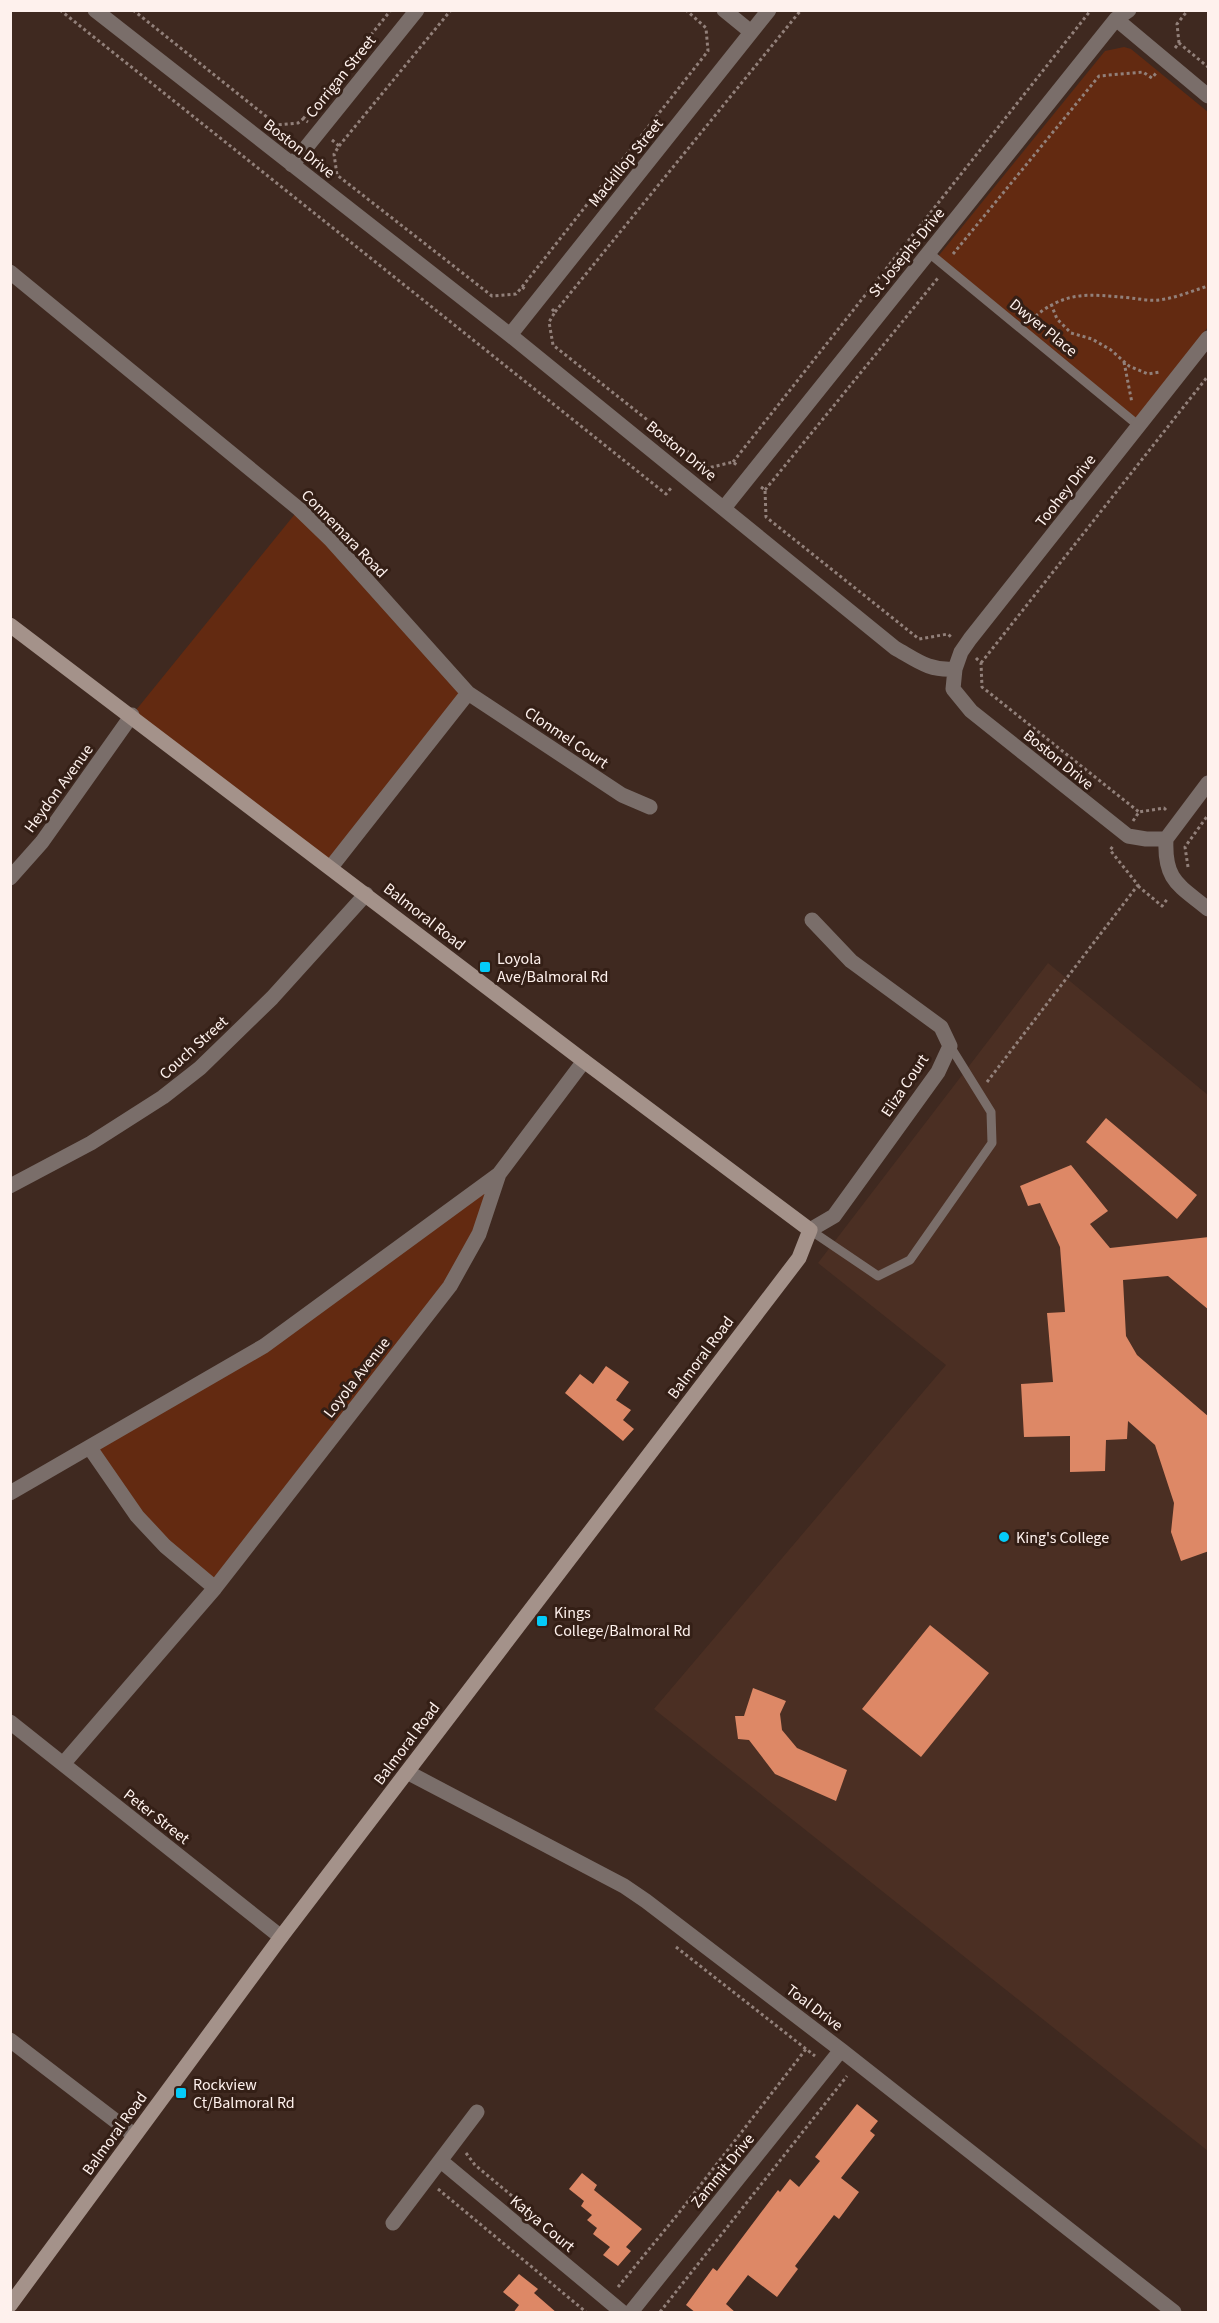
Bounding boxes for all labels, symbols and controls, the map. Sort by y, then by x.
street label: Corrigan Street [301,30,381,123]
street label: Mackillop Street [583,113,669,211]
street label: Boston Drive [259,114,340,184]
street label: St Josephs Drive [864,203,950,302]
street label: Dwyer Place [1005,294,1082,362]
street label: Boston Drive [641,416,721,486]
street label: Toohey Drive [1030,450,1101,532]
street label: Connemara Road [296,485,392,583]
street label: Clonmel Court [520,702,613,774]
street label: Boston Drive [1018,725,1098,795]
street label: Heydon Avenue [19,740,99,837]
street label: Balmoral Road [379,878,470,956]
place label: Loyola Ave/Balmoral Rd [497,948,608,988]
marker: Loyola Ave/Balmoral Rd [478,960,492,974]
street label: Couch Street [154,1010,233,1085]
street label: Eliza Court [876,1049,934,1121]
street label: Balmoral Road [662,1312,739,1403]
street label: Loyola Avenue [318,1333,395,1423]
place label: King's College [1016,1527,1109,1549]
marker: King's College [997,1530,1011,1544]
place label: Kings College/Balmoral Rd [554,1602,691,1642]
marker: Kings College/Balmoral Rd [535,1614,549,1628]
street label: Balmoral Road [368,1698,445,1789]
street label: Peter Street [119,1784,195,1850]
street label: Toal Drive [781,1979,847,2036]
place label: Rockview Ct/Balmoral Rd [193,2074,295,2114]
marker: Rockview Ct/Balmoral Rd [174,2086,188,2100]
street label: Balmoral Road [77,2087,153,2180]
street label: Zammit Drive [686,2129,760,2213]
street label: Katya Court [505,2190,580,2258]

